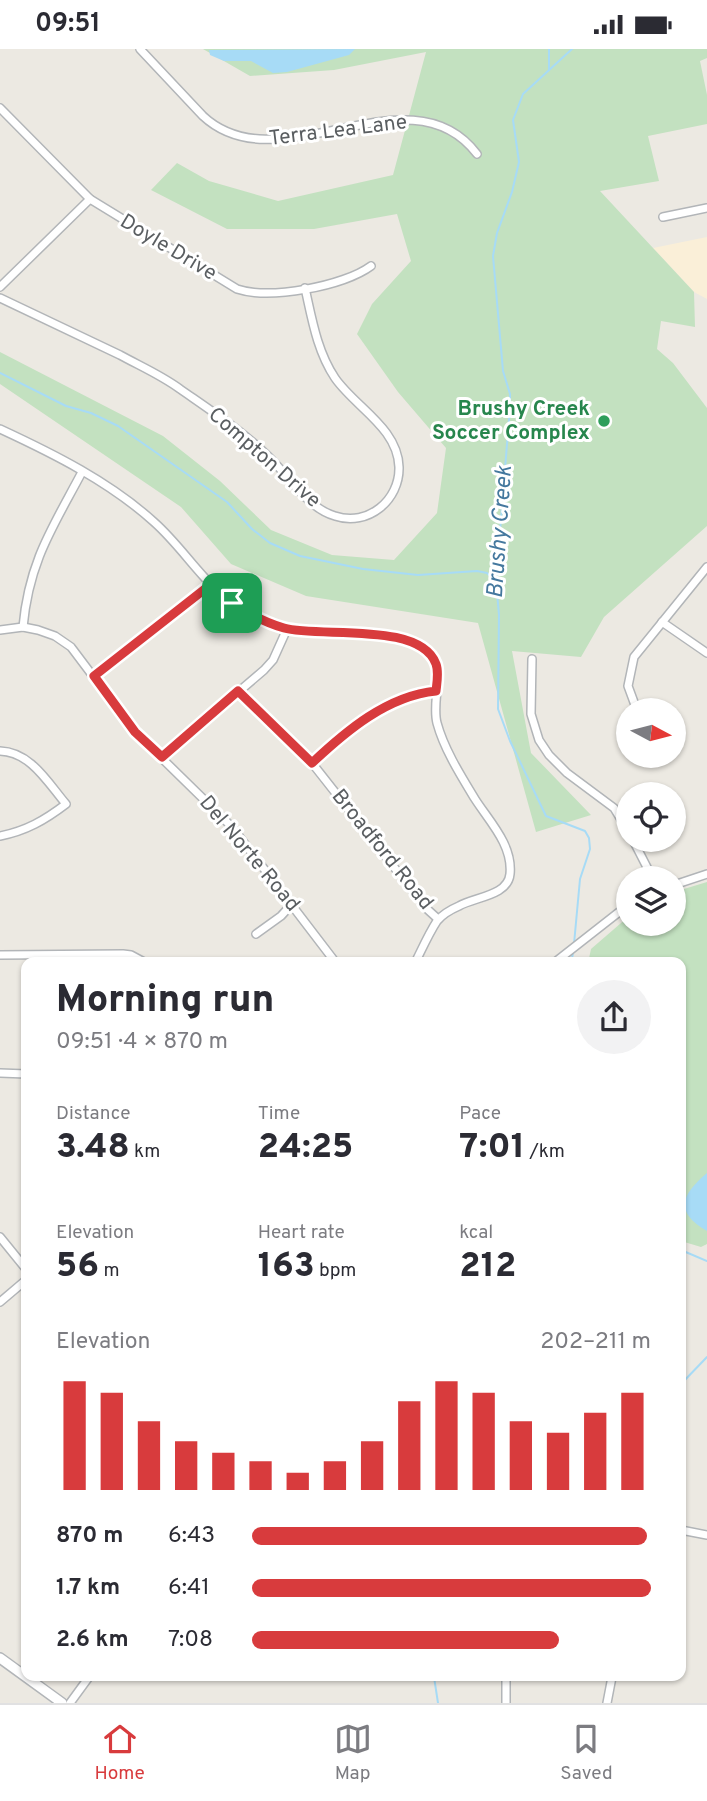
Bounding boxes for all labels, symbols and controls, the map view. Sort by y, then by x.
text: 09:51 [35,8,101,41]
street label: Terra Lea Lane [267,109,409,153]
street label: Doyle Drive [115,209,221,287]
place label: Brushy Creek Soccer Complex [432,396,590,447]
street label: Compton Drive [202,402,326,514]
marker: Brushy Creek Soccer Complex [596,413,612,429]
water label: Brushy Creek [482,464,520,599]
pin [202,573,262,633]
icon: arrive [213,584,251,622]
north arrow [616,698,686,768]
map controls [616,698,686,936]
button: locate [616,782,686,852]
street label: Broadford Road [325,784,439,916]
street label: Del Norte Road [193,790,305,918]
button: layers [616,866,686,936]
text: Morning run [56,977,274,1026]
button: share [577,980,651,1054]
text: 09:51 · 4 × 870 m [56,1028,228,1057]
text: Distance [56,1102,131,1126]
text: Time [258,1102,300,1126]
text: Pace [459,1102,501,1126]
text: 3.48 [56,1126,130,1170]
text: 24:25 [258,1126,353,1170]
text: 7:01 [459,1126,525,1170]
text: km [130,1140,160,1164]
text: /km [525,1140,565,1164]
text: Elevation [56,1221,134,1245]
text: Heart rate [258,1221,345,1245]
text: kcal [459,1221,493,1245]
text: 56 [56,1245,99,1289]
text: 163 [258,1245,315,1289]
text: 212 [459,1245,516,1289]
text: m [99,1259,120,1283]
text: bpm [315,1259,356,1283]
text: Elevation [56,1328,151,1357]
text: 202–211 m [540,1328,651,1357]
text: 870 m [56,1522,123,1551]
text: 6:43 [168,1522,215,1551]
text: 1.7 km [56,1574,120,1603]
text: 6:41 [168,1574,210,1603]
text: 2.6 km [56,1626,129,1655]
text: 7:08 [168,1626,213,1655]
tab: Home [94,1720,145,1786]
tab: Map [334,1720,372,1786]
tab: Saved [560,1720,613,1786]

